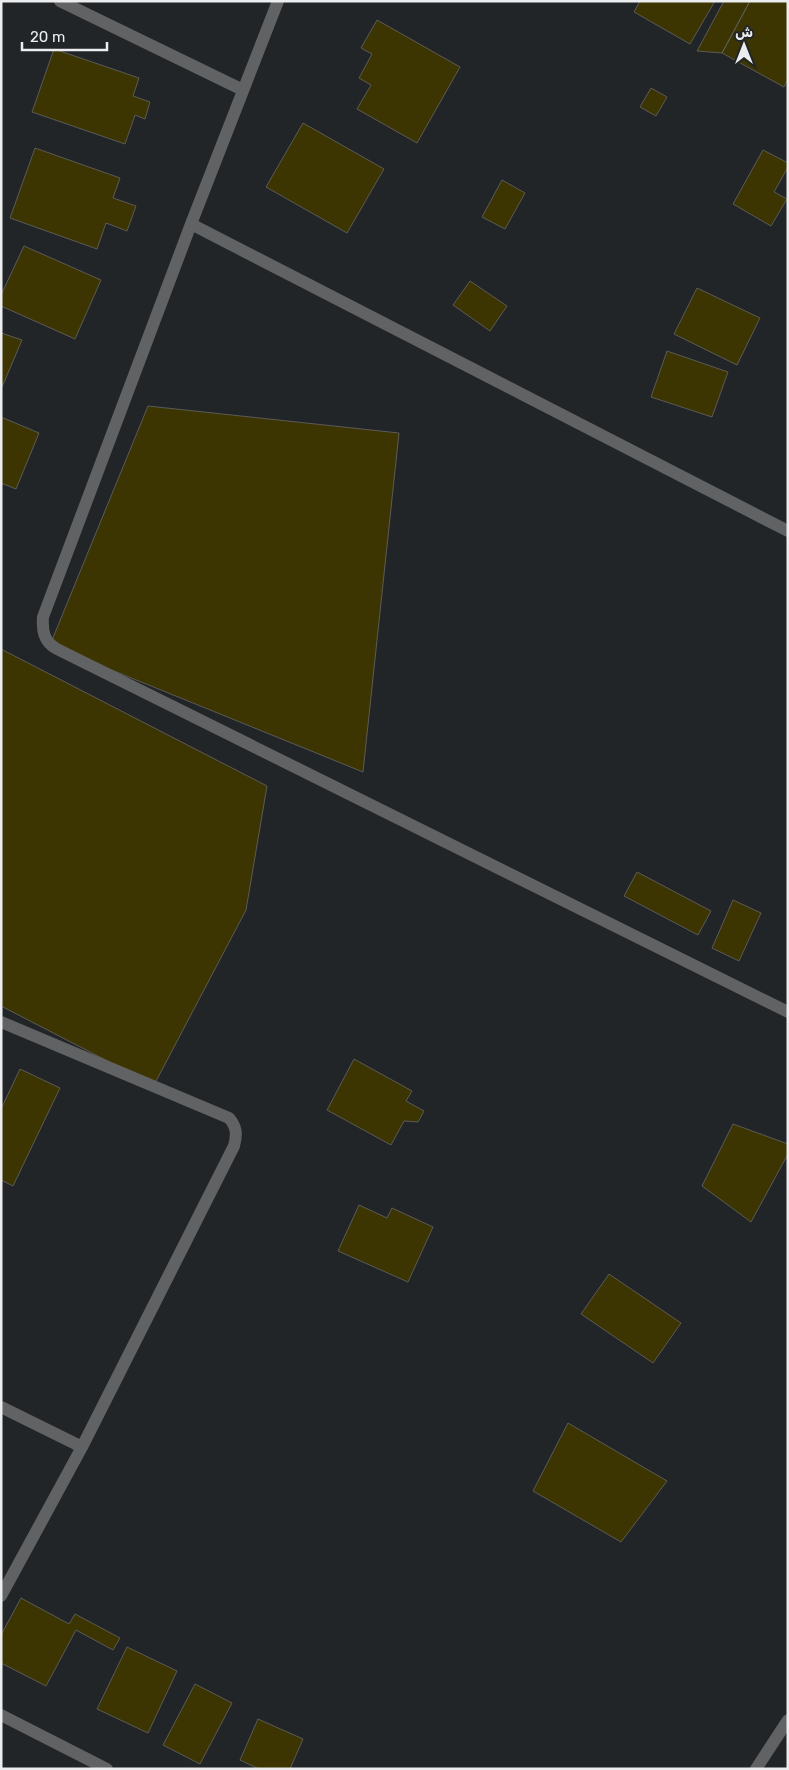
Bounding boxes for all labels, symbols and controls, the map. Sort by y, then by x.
scale bar [22,20,108,52]
north arrow [719,20,769,70]
text: ش [735,24,753,41]
text: 20 m [30,28,65,46]

